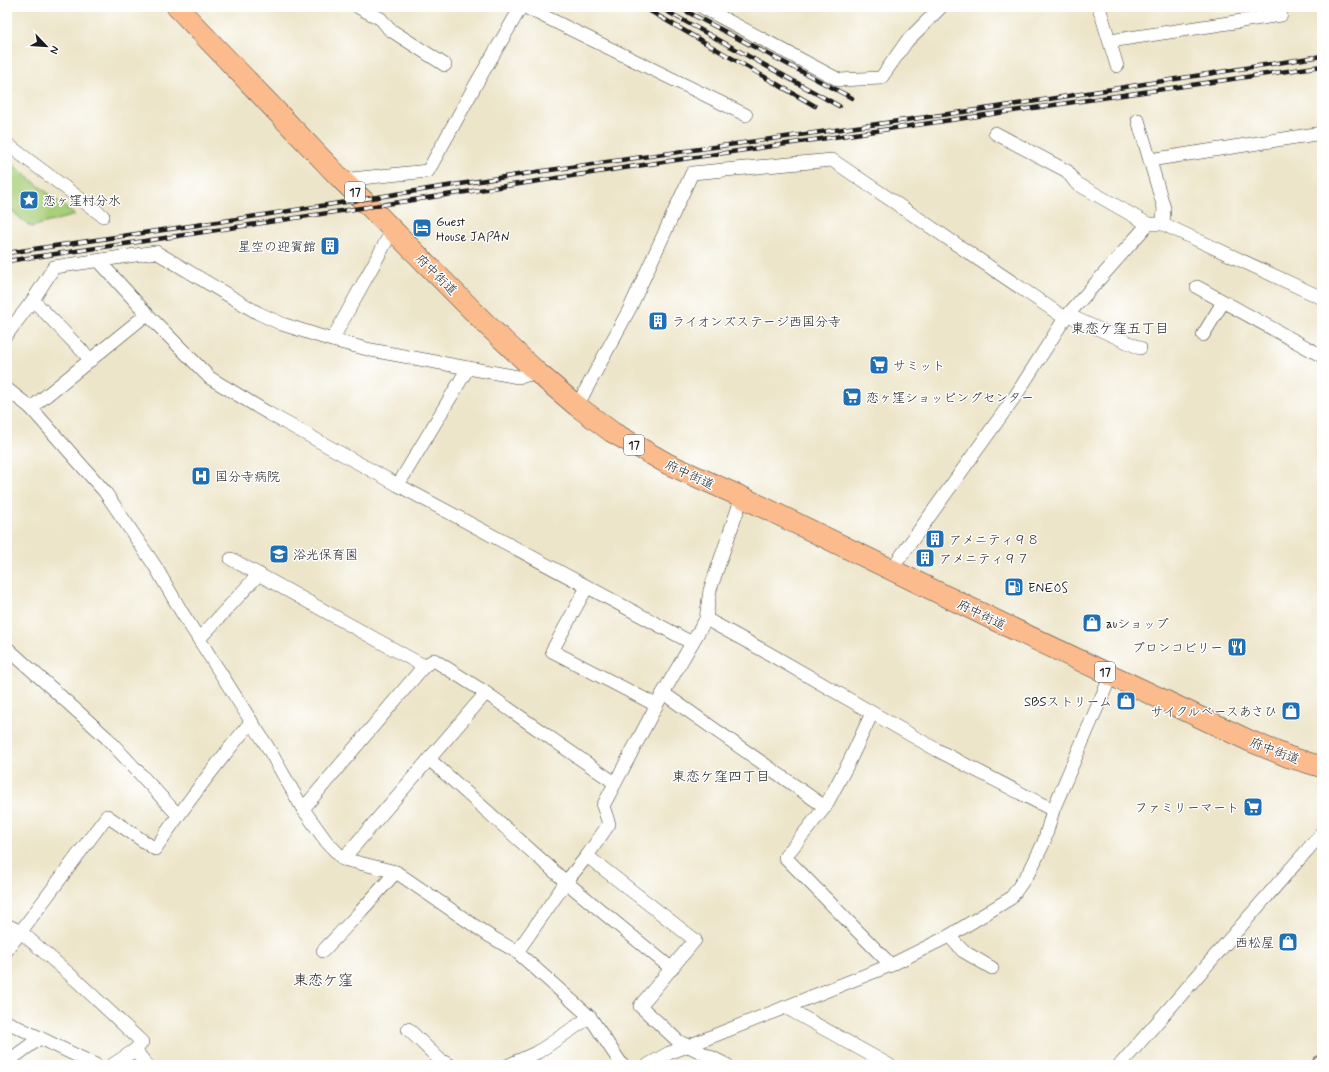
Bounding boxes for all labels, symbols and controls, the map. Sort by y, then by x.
north arrow [26,26,66,66]
text: N [46,44,62,56]
road number: 17 [345,182,365,202]
place icon: 恋ヶ窪村分水 [18,189,40,211]
place label: 恋ヶ窪村分水 [43,193,121,210]
place label: Guest House JAPAN [436,214,510,246]
hotel icon: Guest House JAPAN [411,217,433,239]
building icon: 星空の迎賓館 [319,235,341,257]
place label: 星空の迎賓館 [238,239,316,256]
street label: 府中街道 [412,251,460,299]
building icon: ライオンズステージ西国分寺 [647,310,669,332]
place label: ライオンズステージ西国分寺 [672,314,841,331]
district label: 東恋ケ窪五丁目 [1071,320,1169,338]
supermarket icon: サミット [868,354,890,376]
place label: サミット [893,358,945,375]
supermarket icon: 恋ヶ窪ショッピングセンター [841,386,863,408]
place label: 恋ヶ窪ショッピングセンター [866,390,1034,407]
road number: 17 [624,435,644,455]
street label: 府中街道 [662,457,717,494]
hospital icon: 国分寺病院 [190,465,212,487]
place label: 国分寺病院 [215,469,280,486]
building icon: アメニティ９８ [924,528,946,550]
place label: アメニティ９８ [949,532,1039,549]
school or university icon: 浴光保育園 [268,543,290,565]
place label: 浴光保育園 [293,547,358,564]
building icon: アメニティ９７ [914,547,936,569]
place label: アメニティ９７ [939,551,1029,568]
fuel station icon: ENEOS [1003,576,1025,598]
place label: ENEOS [1028,580,1068,597]
street label: 府中街道 [954,596,1008,634]
shop icon: auショップ [1081,612,1103,634]
place label: auショップ [1106,616,1169,633]
restaurant icon: ブロンコビリー [1226,636,1248,658]
place label: ブロンコビリー [1132,640,1223,657]
road number: 17 [1095,662,1115,682]
shop icon: SBSストリーム [1115,690,1137,712]
place label: SBSストリーム [1024,694,1112,711]
shop icon: サイクルベースあさひ [1280,700,1302,722]
place label: サイクルベースあさひ [1151,704,1277,721]
street label: 府中街道 [1247,734,1302,769]
district label: 東恋ケ窪四丁目 [672,768,770,786]
supermarket icon: ファミリーマート [1242,796,1264,818]
place label: ファミリーマート [1135,800,1239,817]
shop icon: 西松屋 [1277,931,1299,953]
place label: 西松屋 [1235,935,1274,952]
district label: 東恋ケ窪 [293,971,353,991]

